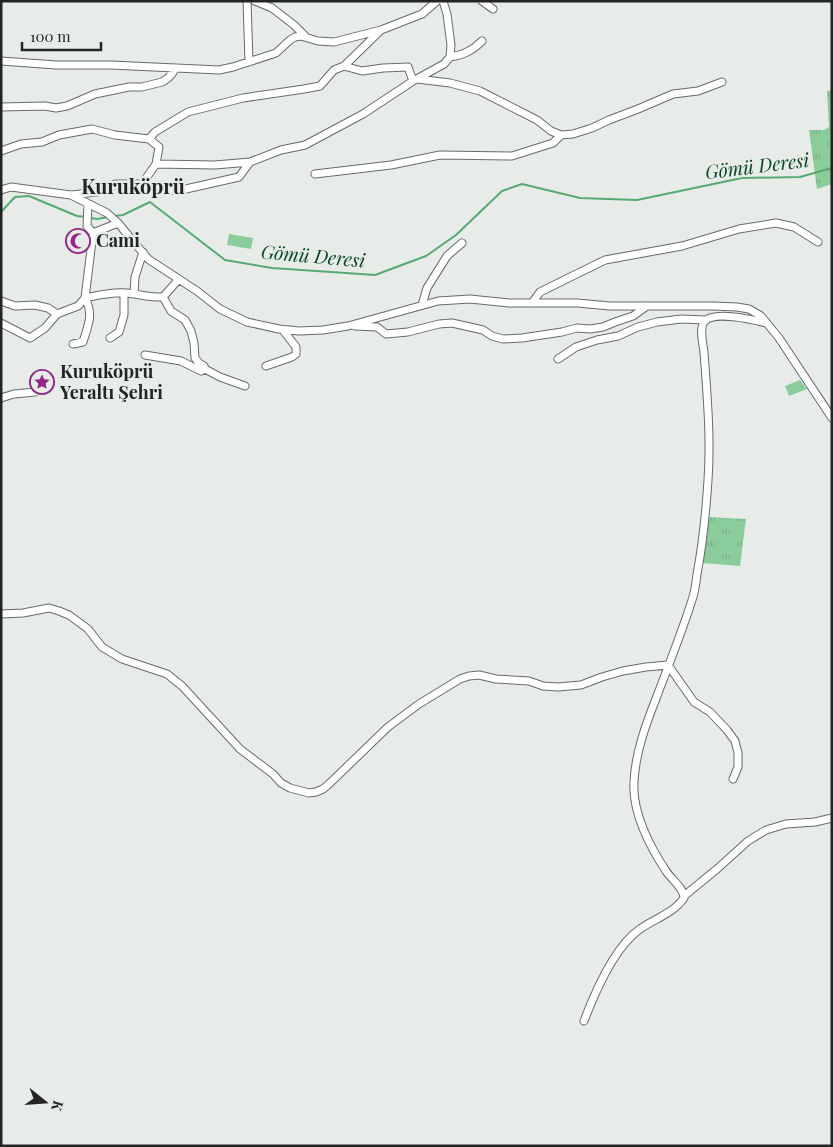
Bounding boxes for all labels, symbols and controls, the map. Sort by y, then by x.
scale bar [22,20,101,52]
text: 100 m [30,26,71,46]
water label: Gömü Deresi [703,146,812,184]
district label: Kuruköprü [81,172,185,199]
mosque icon: Cami [65,228,91,254]
place label: Cami [96,228,140,252]
water label: Gömü Deresi [260,238,367,273]
place label: Kuruköprü Yeraltı Şehri [59,359,163,404]
place icon: Kuruköprü Yeraltı Şehri [29,369,55,395]
north arrow [20,1077,70,1127]
text: K [47,1098,68,1114]

